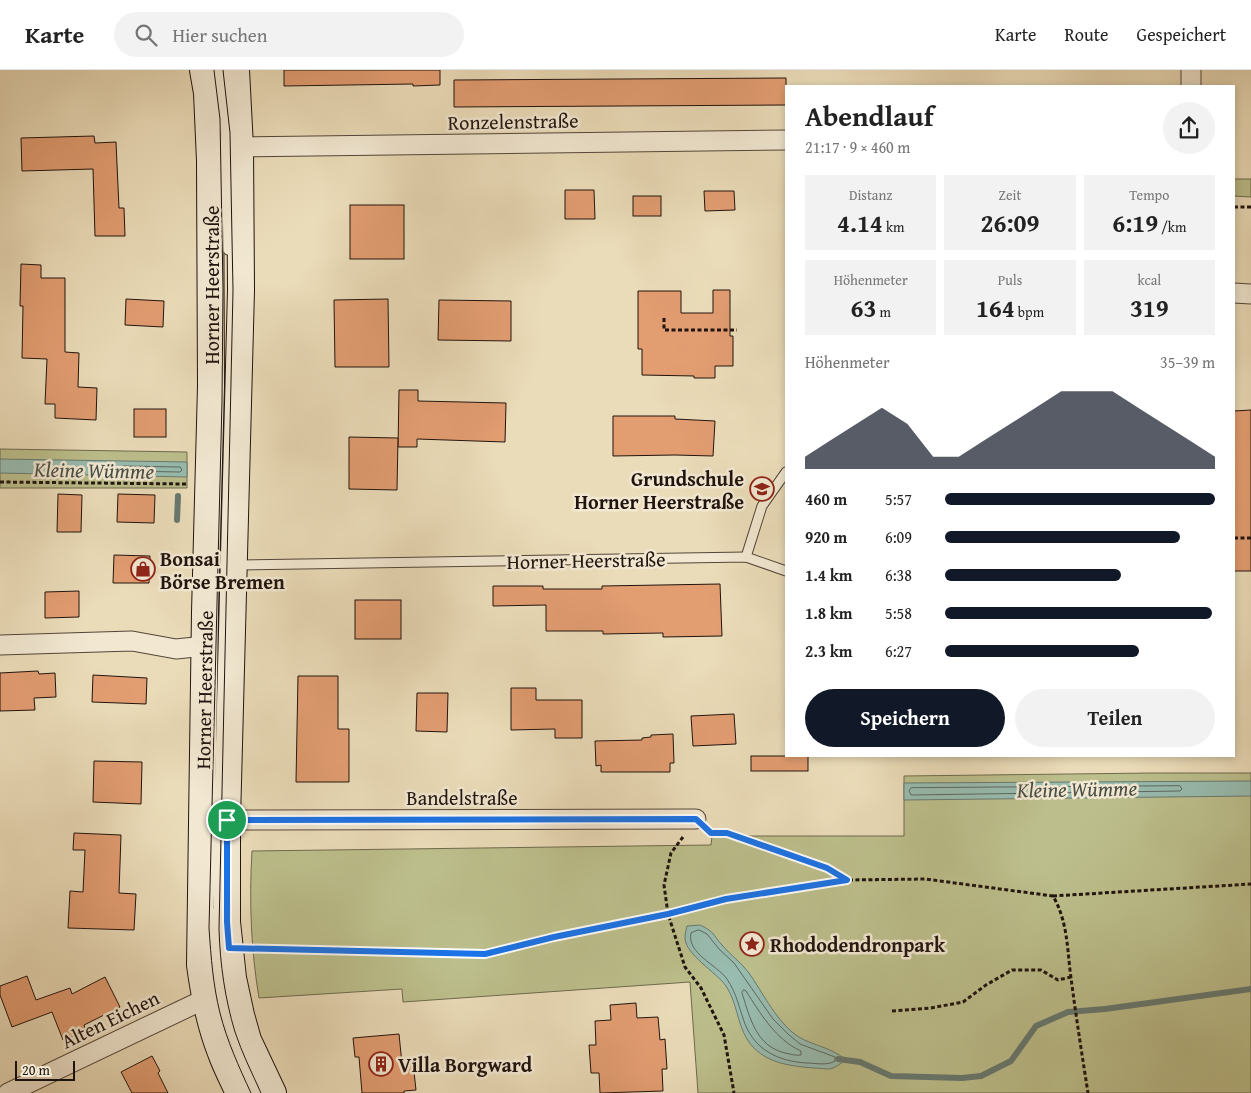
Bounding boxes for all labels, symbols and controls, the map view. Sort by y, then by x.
search box [114,12,464,57]
text: Karte [25,17,84,52]
icon: search [132,21,160,49]
text: Hier suchen [172,21,267,49]
text: Karte [995,21,1036,48]
text: Route [1064,21,1109,48]
text: Gespeichert [1137,21,1226,48]
text: Abendlauf [805,95,933,136]
button: share [1163,102,1215,154]
street label: Ronzelenstraße [447,105,579,137]
text: 21:17 · 9 × 460 m [805,135,910,159]
text: Distanz [849,185,892,205]
text: Zeit [999,185,1021,205]
text: Tempo [1129,185,1169,205]
text: 4.14 [837,205,883,241]
text: 26:09 [981,205,1039,241]
text: 6:19 [1112,205,1158,241]
street label: Horner Heerstraße [197,206,226,364]
text: km [883,217,904,237]
text: /km [1158,217,1186,237]
text: Höhenmeter [834,270,908,290]
text: Puls [998,270,1022,290]
text: kcal [1137,270,1161,290]
text: 63 [850,290,876,326]
text: 164 [976,290,1015,326]
text: 319 [1130,290,1169,326]
text: m [876,302,891,322]
text: bpm [1015,302,1044,322]
text: Höhenmeter [805,350,890,374]
text: 35–39 m [1160,350,1215,374]
water label: Kleine Wümme [33,453,154,487]
place label: Grundschule Horner Heerstraße [574,464,744,516]
school or university icon: Grundschule Horner Heerstraße [749,476,775,502]
text: 460 m [805,487,847,511]
text: 5:57 [885,487,912,511]
text: 920 m [805,525,847,549]
text: 6:09 [885,525,912,549]
place label: Bonsai Börse Bremen [160,544,285,596]
street label: Horner Heerstraße [506,544,666,576]
shop icon: Bonsai Börse Bremen [130,556,156,582]
text: 1.4 km [805,563,852,587]
text: 6:38 [885,563,912,587]
text: 1.8 km [805,601,852,625]
text: 5:58 [885,601,912,625]
street label: Horner Heerstraße [188,610,220,770]
text: 2.3 km [805,639,852,663]
text: 6:27 [885,639,912,663]
button: Speichern [805,689,1005,747]
button: Teilen [1015,689,1215,747]
water label: Kleine Wümme [1016,772,1137,806]
street label: Bandelstraße [406,783,518,812]
pin [206,799,248,841]
icon: arrive [213,806,241,834]
place label: Rhododendronpark [770,930,946,959]
place icon: Rhododendronpark [739,931,765,957]
street label: Alten Eichen [56,983,164,1055]
place label: Villa Borgward [398,1050,533,1079]
building icon: Villa Borgward [368,1051,394,1077]
scale bar [15,1058,75,1081]
text: 20 m [22,1060,50,1080]

